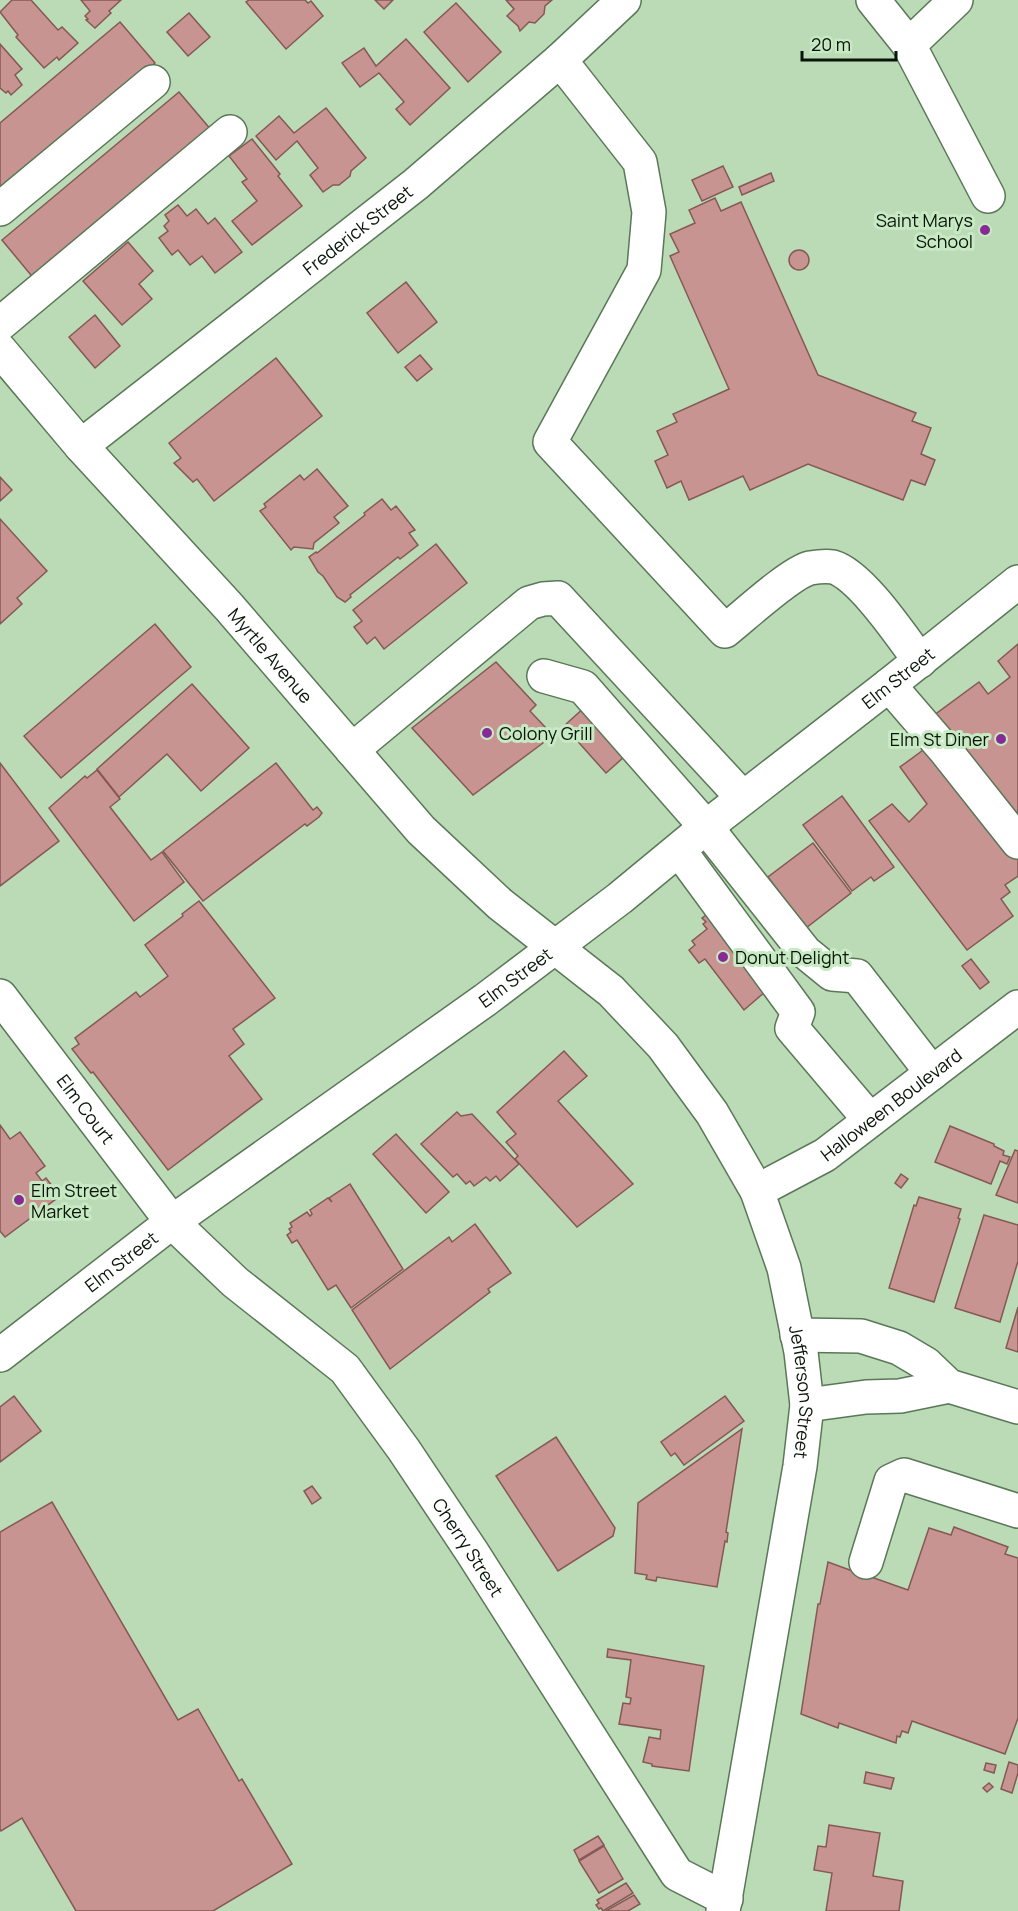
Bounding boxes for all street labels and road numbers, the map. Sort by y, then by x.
street label: Frederick Street [298,179,417,280]
street label: Myrtle Avenue [223,603,318,708]
street label: Elm Street [857,642,939,714]
street label: Elm Street [474,942,557,1013]
street label: Halloween Boulevard [815,1043,966,1166]
street label: Elm Court [52,1069,120,1149]
street label: Elm Street [80,1226,162,1297]
street label: Jefferson Street [784,1323,819,1460]
street label: Cherry Street [427,1493,509,1601]

